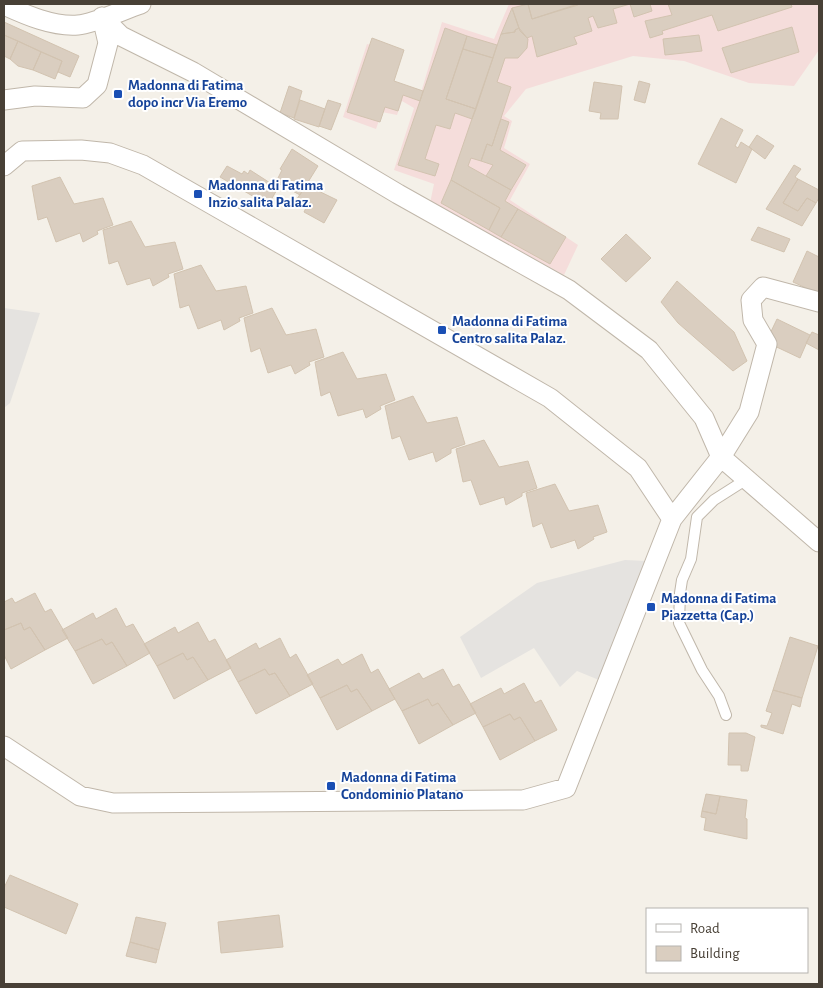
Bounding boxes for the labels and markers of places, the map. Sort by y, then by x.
place label: Madonna di Fatima dopo incr Via Eremo [128,78,247,110]
marker: Madonna di Fatima dopo incr Via Eremo [112,88,124,100]
place label: Madonna di Fatima Inzio salita Palaz. [208,178,324,210]
marker: Madonna di Fatima Inzio salita Palaz. [192,188,204,200]
place label: Madonna di Fatima Centro salita Palaz. [452,314,568,346]
marker: Madonna di Fatima Centro salita Palaz. [436,324,448,336]
place label: Madonna di Fatima Piazzetta (Cap.) [661,591,777,623]
marker: Madonna di Fatima Piazzetta (Cap.) [645,601,657,613]
place label: Madonna di Fatima Condominio Platano [341,770,464,802]
marker: Madonna di Fatima Condominio Platano [325,780,337,792]

